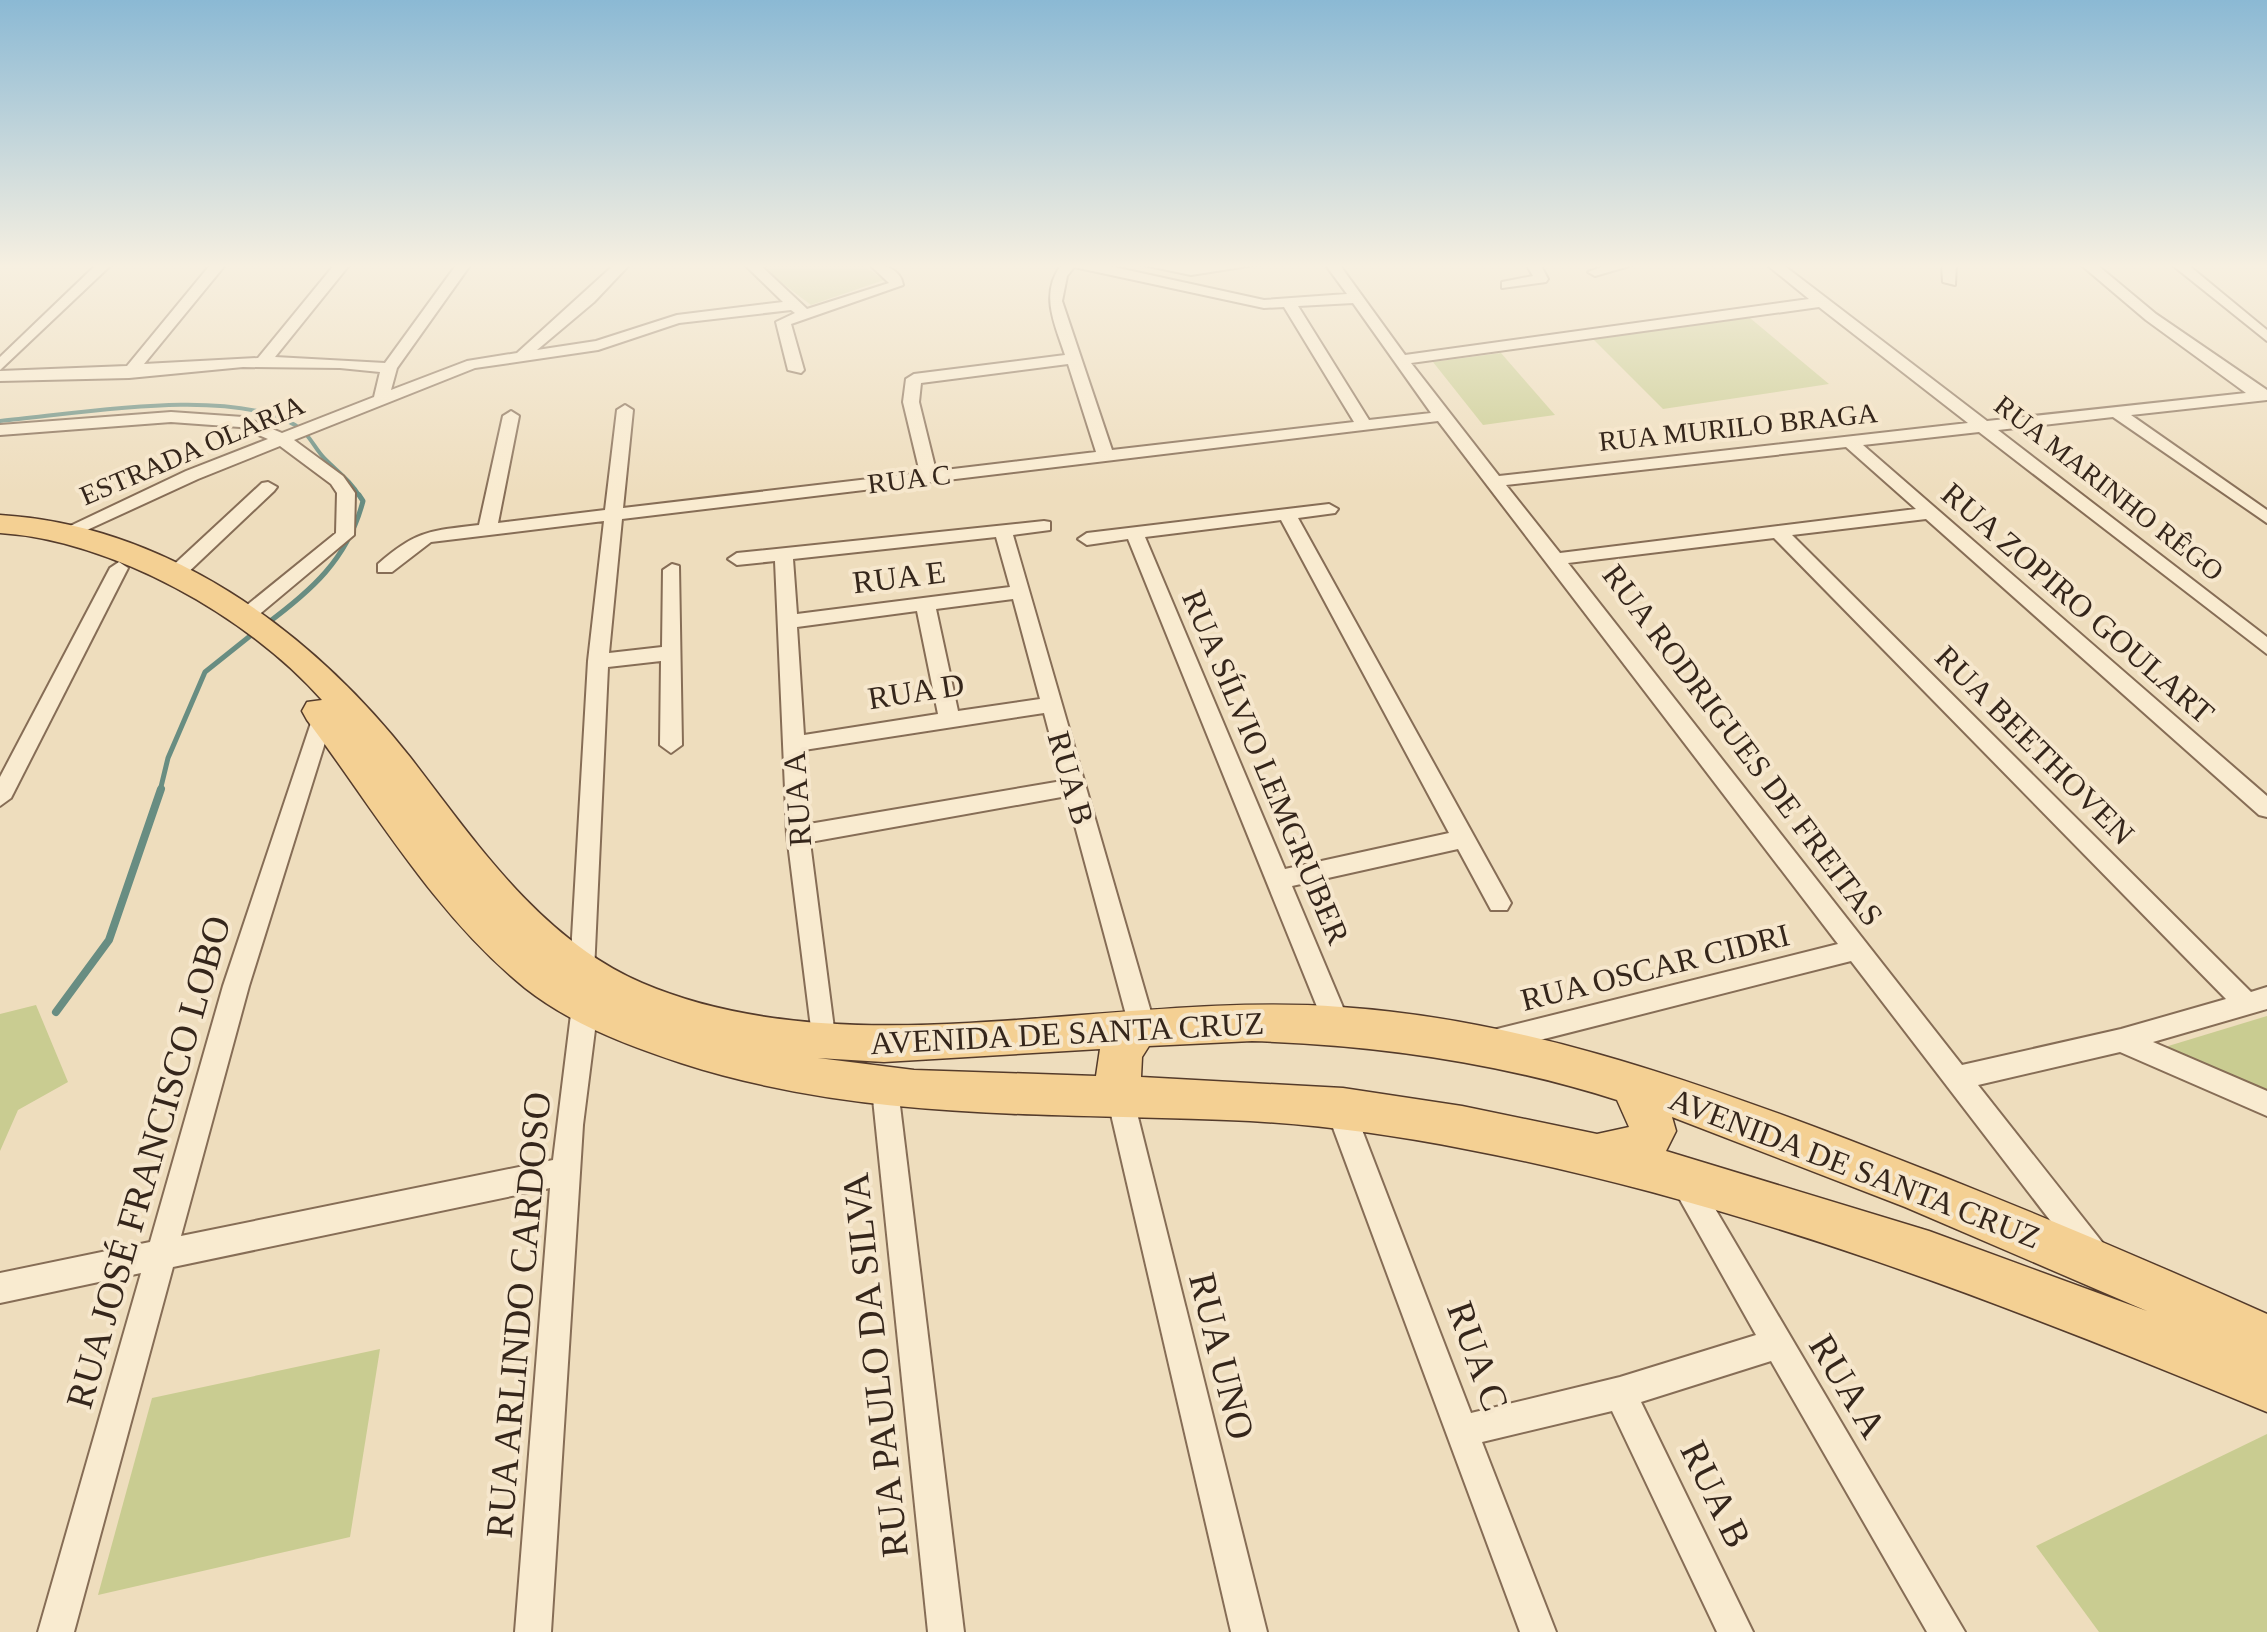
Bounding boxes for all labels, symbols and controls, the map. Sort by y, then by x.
street label: ESTRADA OLARIA [75,388,309,511]
street label: RUA MARINHO RÊGO [1989,389,2229,587]
street label: RUA MURILO BRAGA [1597,397,1880,457]
street label: RUA C [866,459,952,499]
street label: RUA ZOPIRO GOULART [1935,475,2222,731]
street label: RUA E [850,553,948,601]
street label: RUA RODRIGUES DE FREITAS [1595,557,1891,933]
street label: RUA SÍLVIO LEMGRUBER [1175,585,1357,950]
street label: RUA BEETHOVEN [1928,638,2142,852]
street label: RUA D [865,666,967,716]
street label: RUA B [1041,727,1101,829]
street label: RUA A [776,750,818,848]
street label: RUA JOSÉ FRANCISCO LOBO [58,911,238,1413]
street label: RUA OSCAR CIDRI [1517,916,1793,1018]
street label: AVENIDA DE SANTA CRUZ [869,1005,1265,1061]
street label: AVENIDA DE SANTA CRUZ [1665,1081,2045,1255]
street label: RUA ARLINDO CARDOSO [478,1090,558,1540]
street label: RUA PAULO DA SILVA [834,1170,916,1559]
street label: RUA UNO [1181,1268,1263,1444]
street label: RUA C [1439,1296,1517,1416]
street label: RUA A [1801,1327,1895,1446]
street label: RUA B [1672,1434,1760,1554]

